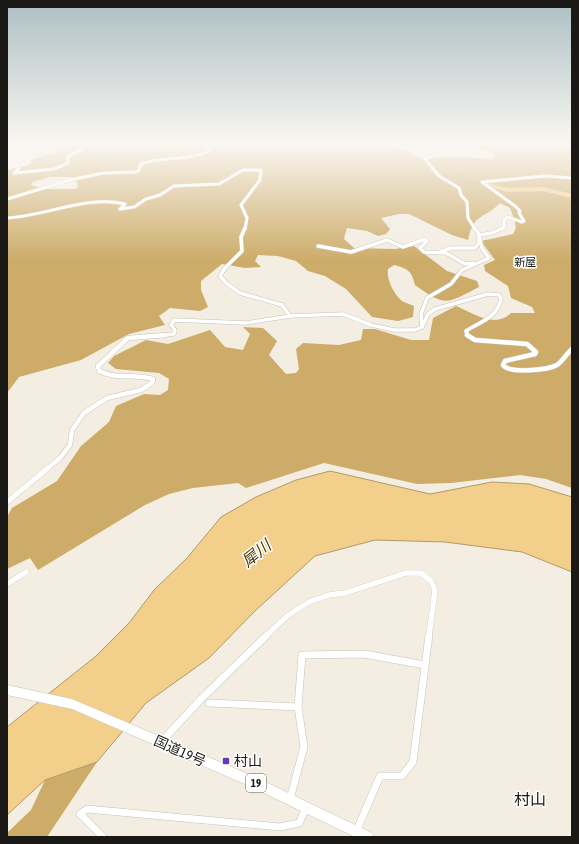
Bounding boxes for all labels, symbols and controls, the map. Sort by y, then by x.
district label: 新屋 [514,256,536,268]
water label: 犀川 [238,535,276,570]
street label: 国道19号 [152,732,208,770]
place label: 村山 [234,753,262,769]
marker: 村山 [221,756,231,766]
road number: 19 [246,774,266,792]
district label: 村山 [514,790,546,808]

